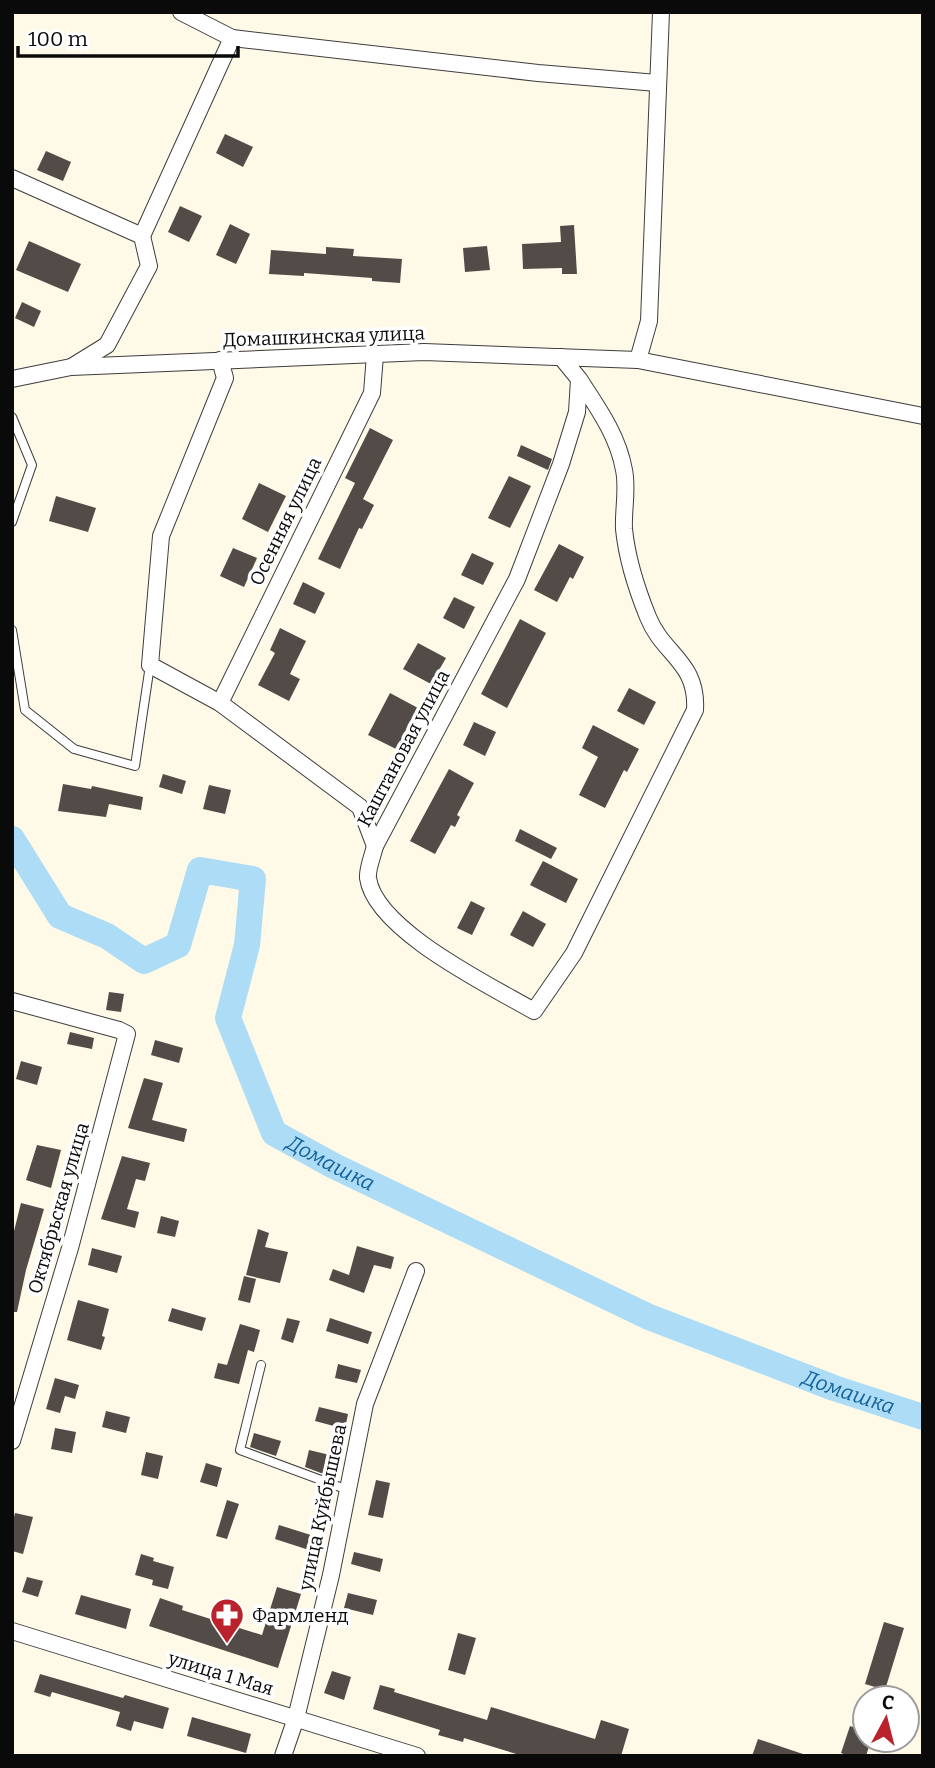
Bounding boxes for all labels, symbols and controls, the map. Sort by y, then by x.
scale bar [18,14,238,58]
text: 100 m [28,26,88,52]
street label: Домашкинская улица [223,321,426,352]
street label: Осенняя улица [244,453,327,589]
street label: Каштановая улица [352,665,455,831]
street label: Октябрьская улица [23,1119,94,1296]
water label: Домашка [281,1129,379,1197]
water label: Домашка [797,1364,898,1420]
street label: улица Куйбышева [293,1421,351,1593]
pharmacy icon: Фармленд [208,1596,246,1645]
place label: Фармленд [252,1604,349,1627]
street label: улица 1 Мая [164,1646,276,1700]
north arrow [851,1684,921,1754]
text: С [881,1690,895,1715]

